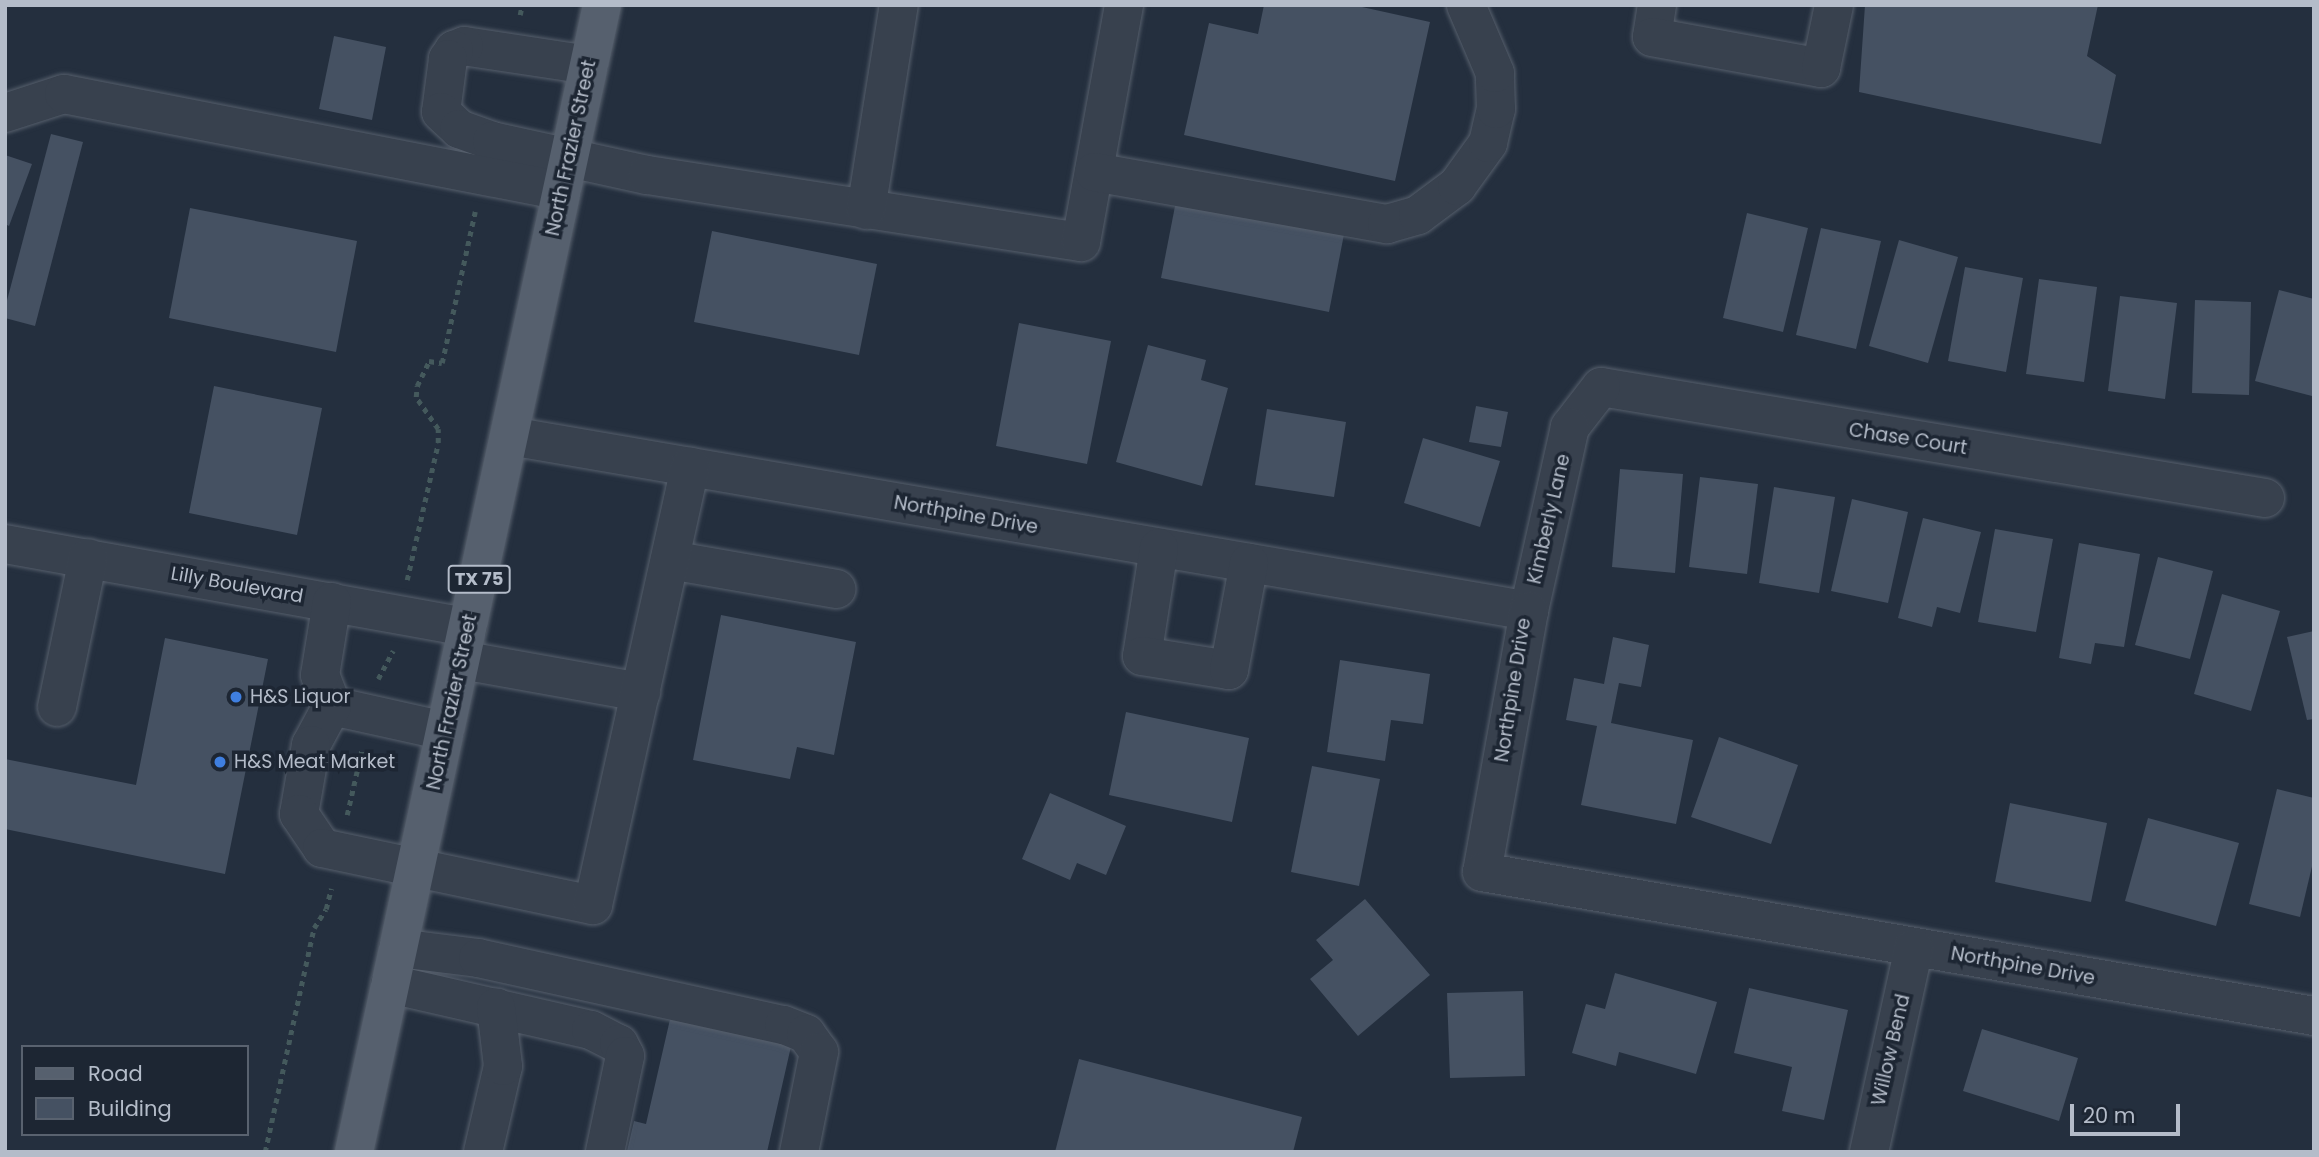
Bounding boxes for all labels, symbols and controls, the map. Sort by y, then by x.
street label: North Frazier Street [541,58,601,238]
street label: Chase Court [1847,418,1969,460]
street label: Kimberly Lane [1523,452,1575,586]
street label: Northpine Drive [892,491,1040,539]
street label: Lilly Boulevard [169,562,305,608]
road number: TX 75 [448,564,510,594]
street label: North Frazier Street [422,612,482,792]
street label: Northpine Drive [1490,616,1536,764]
place label: H&S Liquor [250,686,351,708]
marker: H&S Liquor [228,689,244,705]
place label: H&S Meat Market [234,751,395,773]
marker: H&S Meat Market [212,754,228,770]
street label: Northpine Drive [1949,942,2097,990]
street label: Willow Bend [1867,992,1915,1108]
legend [21,1045,248,1136]
text: Road [88,1059,143,1088]
scale bar [2074,1090,2184,1134]
text: Building [88,1094,172,1123]
text: 20 m [2083,1101,2136,1130]

